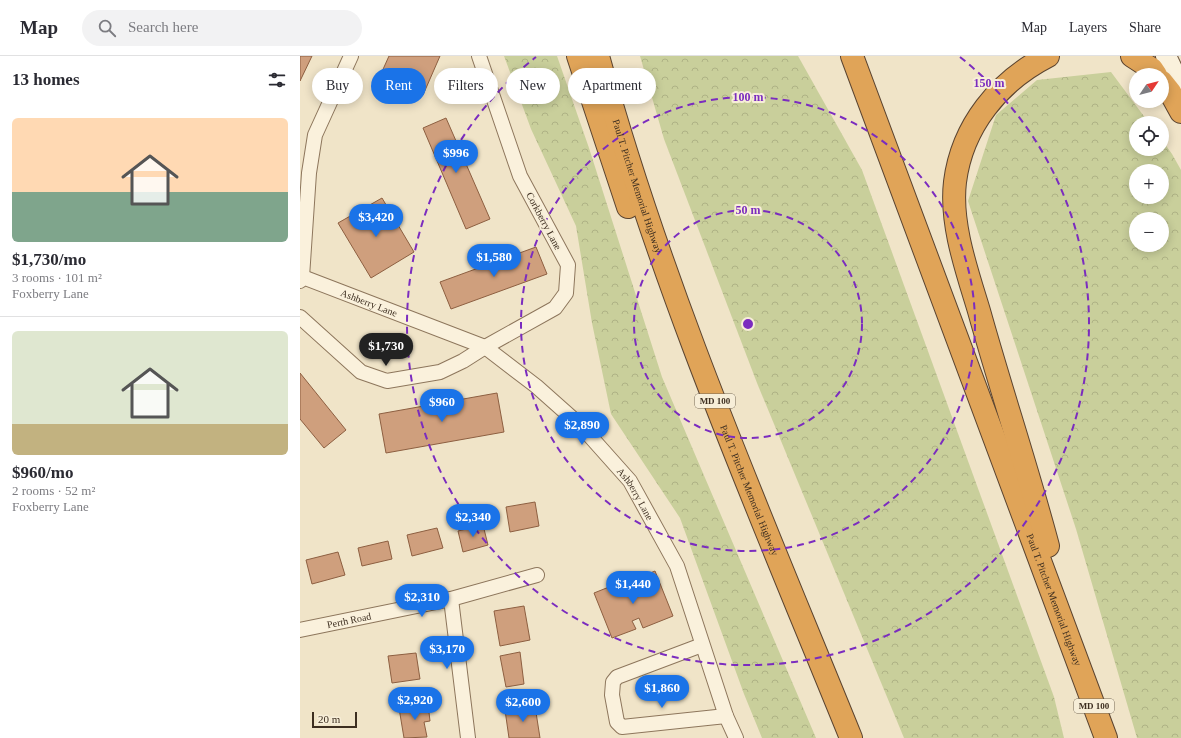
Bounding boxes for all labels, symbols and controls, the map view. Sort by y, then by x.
search box [82,10,362,46]
text: Map [20,17,58,38]
icon: search [96,17,118,39]
text: Search here [128,19,198,35]
text: Map [1021,20,1047,35]
text: Layers [1069,20,1107,35]
text: Share [1129,20,1161,35]
chip: Buy [312,68,363,104]
chip: Rent [371,68,426,104]
chip: Filters [434,68,498,104]
chip: New [506,68,560,104]
chip: Apartment [568,68,656,104]
north arrow [1129,68,1169,108]
map controls [1129,68,1169,252]
icon: filters [266,69,288,91]
text: 13 homes [12,70,80,89]
text: 150 m [974,76,1005,90]
text: 100 m [733,90,764,104]
button: locate [1129,116,1169,156]
street label: Paul T. Pitcher Memorial Highway [611,118,665,254]
pin: $996 [432,140,480,174]
icon: home [114,144,186,216]
text: $996 [443,145,469,160]
button: + [1129,164,1169,204]
street label: Corkberry Lane [524,190,564,252]
text: 50 m [736,203,761,217]
pin: $3,420 [343,204,409,238]
text: $3,420 [358,209,394,224]
button: − [1129,212,1169,252]
pin: $1,580 [461,244,527,278]
text: $1,580 [476,249,512,264]
text: $1,730/mo [12,250,86,269]
text: 3 rooms · 101 m² [12,270,102,285]
text: Foxberry Lane [12,286,89,301]
street label: Ashberry Lane [339,287,399,319]
centre of rings [741,317,755,331]
pin: $1,730 [353,333,419,367]
text: $1,730 [368,338,404,353]
icon: home [114,357,186,429]
pin: $960 [418,389,466,423]
text: $960 [429,394,455,409]
road number: MD 100 [695,394,735,408]
pin: $2,890 [549,412,615,446]
text: $2,890 [564,417,600,432]
street label: Paul T. Pitcher Memorial Highway [719,423,781,557]
text: $960/mo [12,463,73,482]
street label: Ashberry Lane [615,465,656,522]
text: 2 rooms · 52 m² [12,483,95,498]
text: Foxberry Lane [12,499,89,514]
pin: $2,340 [440,504,506,538]
text: $2,340 [455,509,491,524]
street label: Paul T. Pitcher Memorial Highway [1025,532,1084,667]
pin: $1,440 [600,571,666,605]
text: $1,440 [615,576,651,591]
pin: $2,310 [389,584,455,618]
text: $2,310 [404,589,440,604]
street label: Perth Road [326,610,372,630]
pin: $3,170 [414,636,480,670]
text: $3,170 [429,641,465,656]
pin: $1,860 [629,675,695,709]
text: $1,860 [644,680,680,695]
pin: $2,920 [382,687,448,721]
pin: $2,600 [490,689,556,723]
text: $2,920 [397,692,433,707]
text: $2,600 [505,694,541,709]
road number: MD 100 [1074,699,1114,713]
scale bar [312,710,357,729]
text: 20 m [318,713,340,725]

